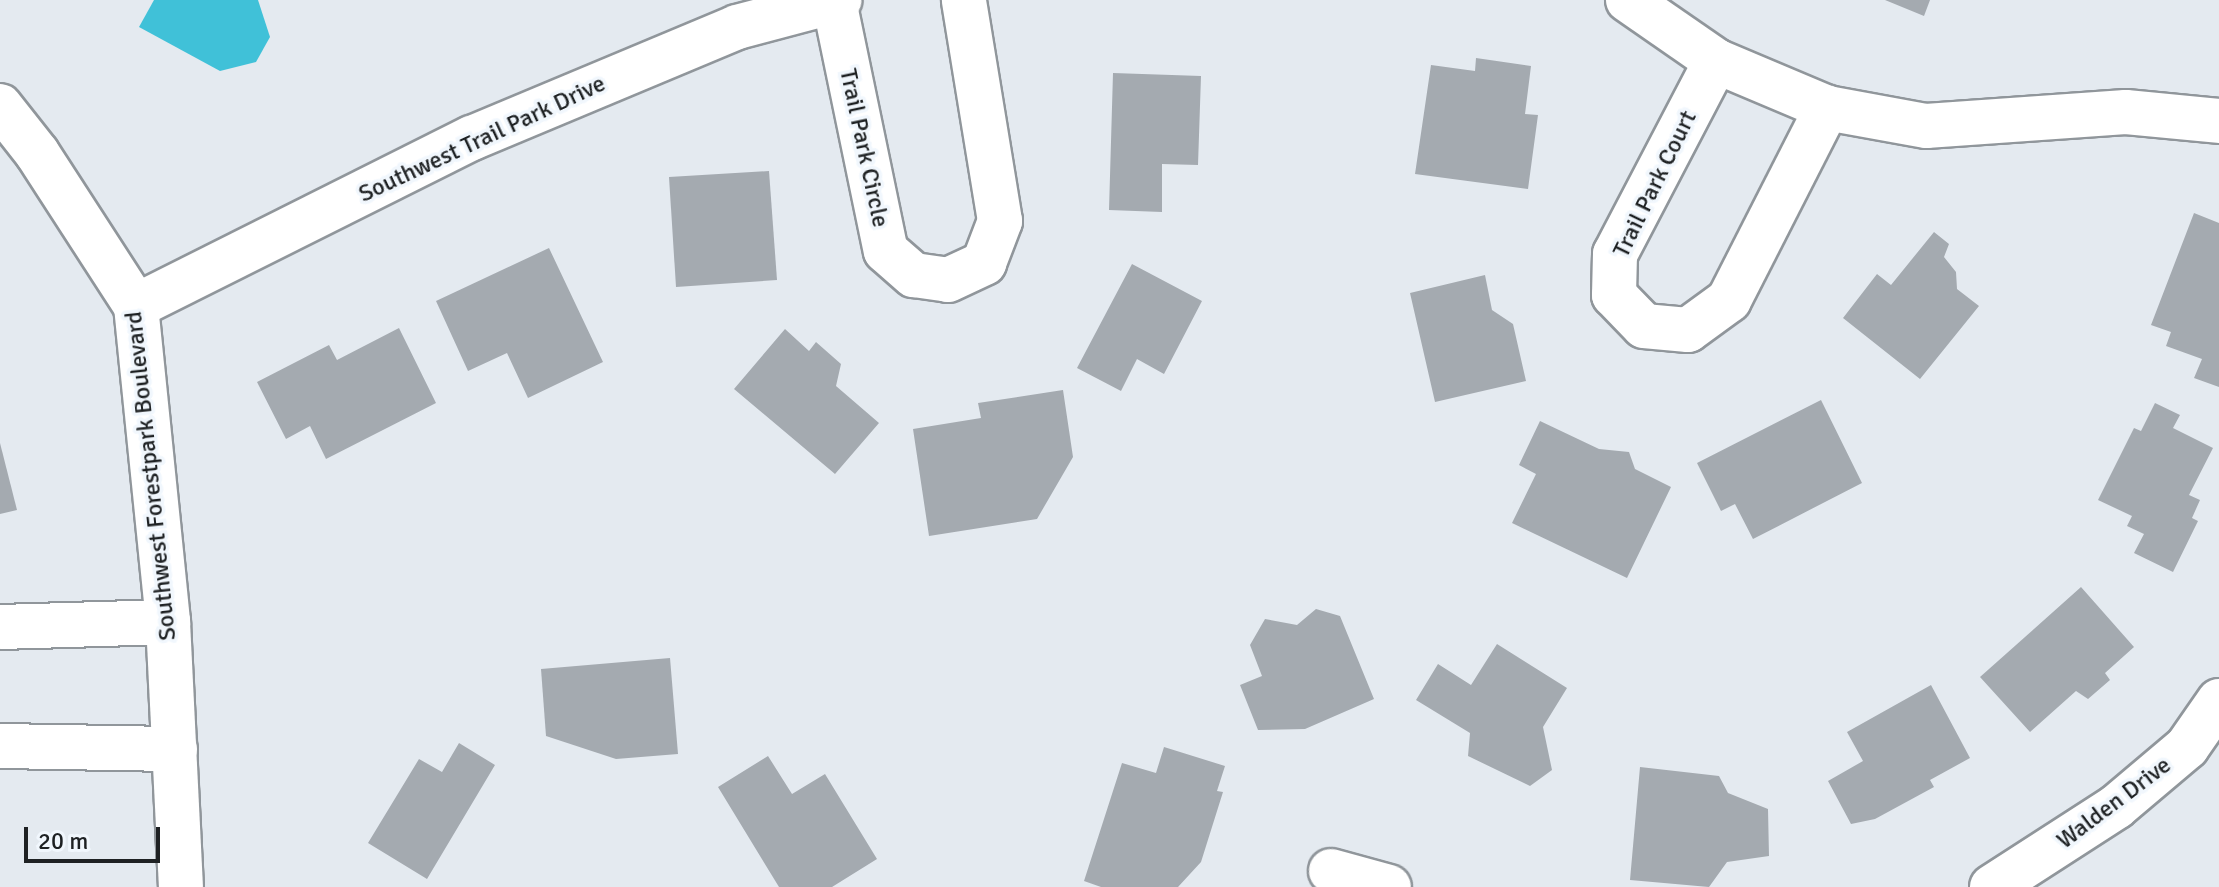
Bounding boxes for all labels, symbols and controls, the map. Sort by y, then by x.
street label: Trail Park Circle [833,66,895,230]
street label: Southwest Trail Park Drive [354,69,610,209]
street label: Trail Park Court [1607,106,1703,262]
street label: Southwest Forestpark Boulevard [119,310,183,642]
street label: Walden Drive [2051,751,2177,855]
scale bar [28,811,164,861]
text: 20 m [38,826,88,856]

